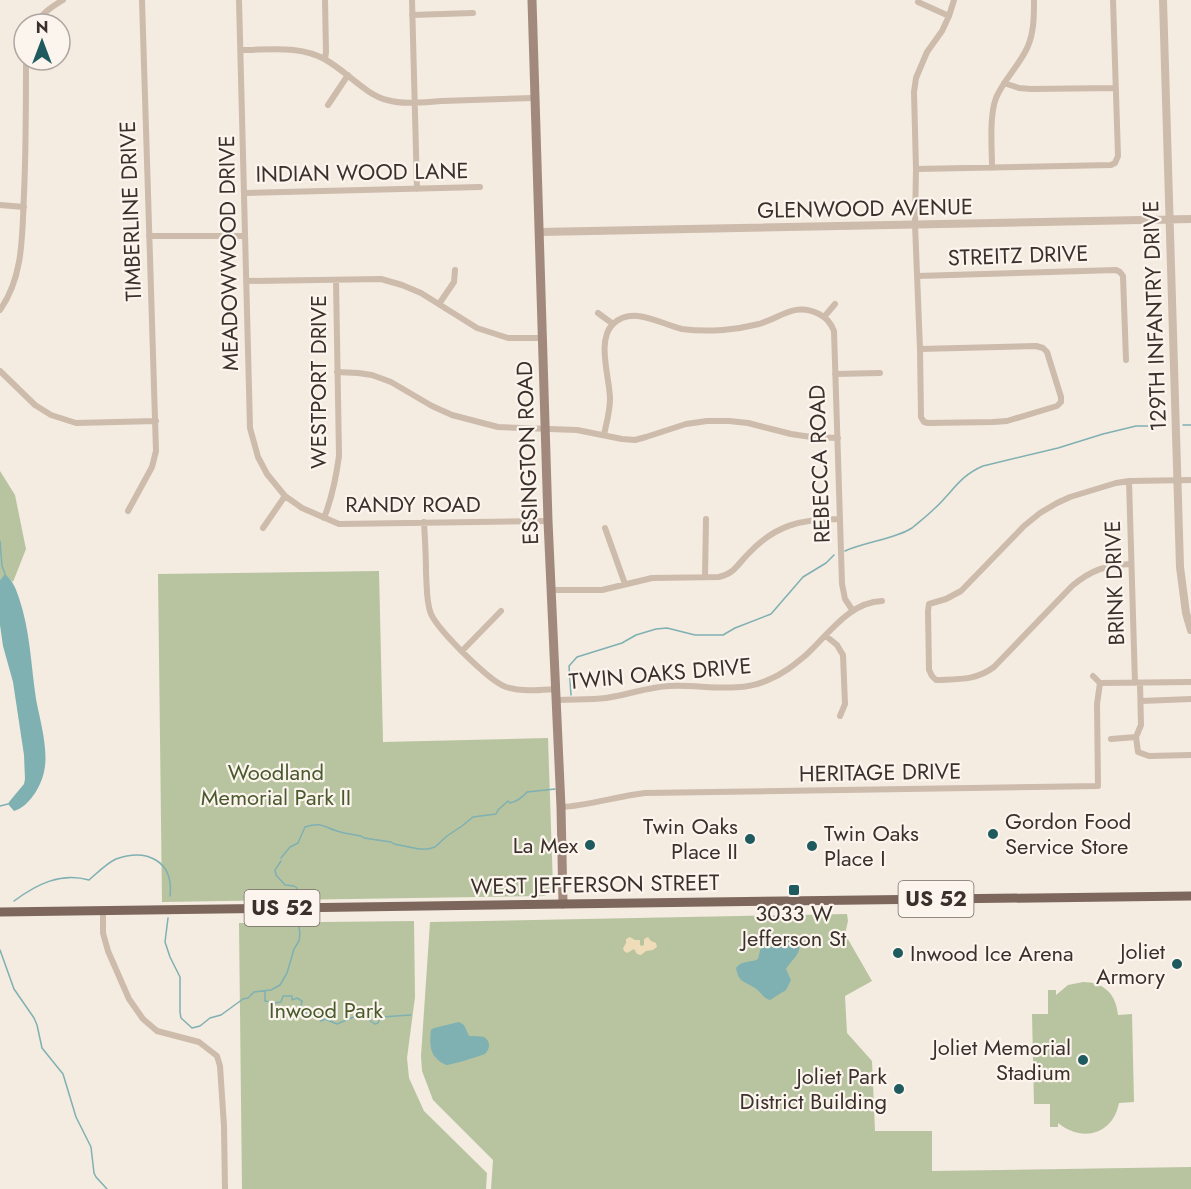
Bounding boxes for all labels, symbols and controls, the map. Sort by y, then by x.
north arrow [12,12,72,72]
text: N [36,16,48,39]
street label: TIMBERLINE DRIVE [111,120,149,302]
street label: MEADOWWOOD DRIVE [210,135,246,371]
street label: INDIAN WOOD LANE [255,154,469,190]
street label: GLENWOOD AVENUE [757,190,973,226]
street label: 129TH INFANTRY DRIVE [1134,200,1174,432]
street label: STREITZ DRIVE [947,237,1089,273]
street label: WESTPORT DRIVE [302,295,334,469]
street label: ESSINGTON ROAD [508,361,546,545]
street label: REBECCA ROAD [800,384,838,544]
street label: RANDY ROAD [345,488,481,520]
street label: BRINK DRIVE [1096,520,1132,646]
street label: TWIN OAKS DRIVE [567,649,753,697]
street label: HERITAGE DRIVE [798,755,962,789]
park label: Woodland Memorial Park II [201,756,351,813]
place label: Gordon Food Service Store [1005,805,1131,862]
place label: Twin Oaks Place II [643,810,738,867]
place label: Twin Oaks Place I [824,817,919,874]
marker: Gordon Food Service Store [986,827,1000,841]
place label: La Mex [513,829,579,861]
marker: Twin Oaks Place II [743,832,757,846]
marker: La Mex [583,838,597,852]
marker: Twin Oaks Place I [805,839,819,853]
street label: WEST JEFFERSON STREET [470,866,720,902]
road number: US 52 [898,881,974,917]
marker: 3033 W Jefferson St [787,883,801,897]
road number: US 52 [244,890,320,926]
place label: 3033 W Jefferson St [739,897,847,954]
place label: Joliet Armory [1096,935,1166,992]
place label: Inwood Ice Arena [910,937,1074,969]
marker: Inwood Ice Arena [891,946,905,960]
marker: Joliet Armory [1170,957,1184,971]
park label: Inwood Park [269,994,383,1026]
place label: Joliet Memorial Stadium [929,1031,1071,1088]
marker: Joliet Memorial Stadium [1076,1053,1090,1067]
place label: Joliet Park District Building [740,1060,887,1117]
marker: Joliet Park District Building [892,1082,906,1096]

